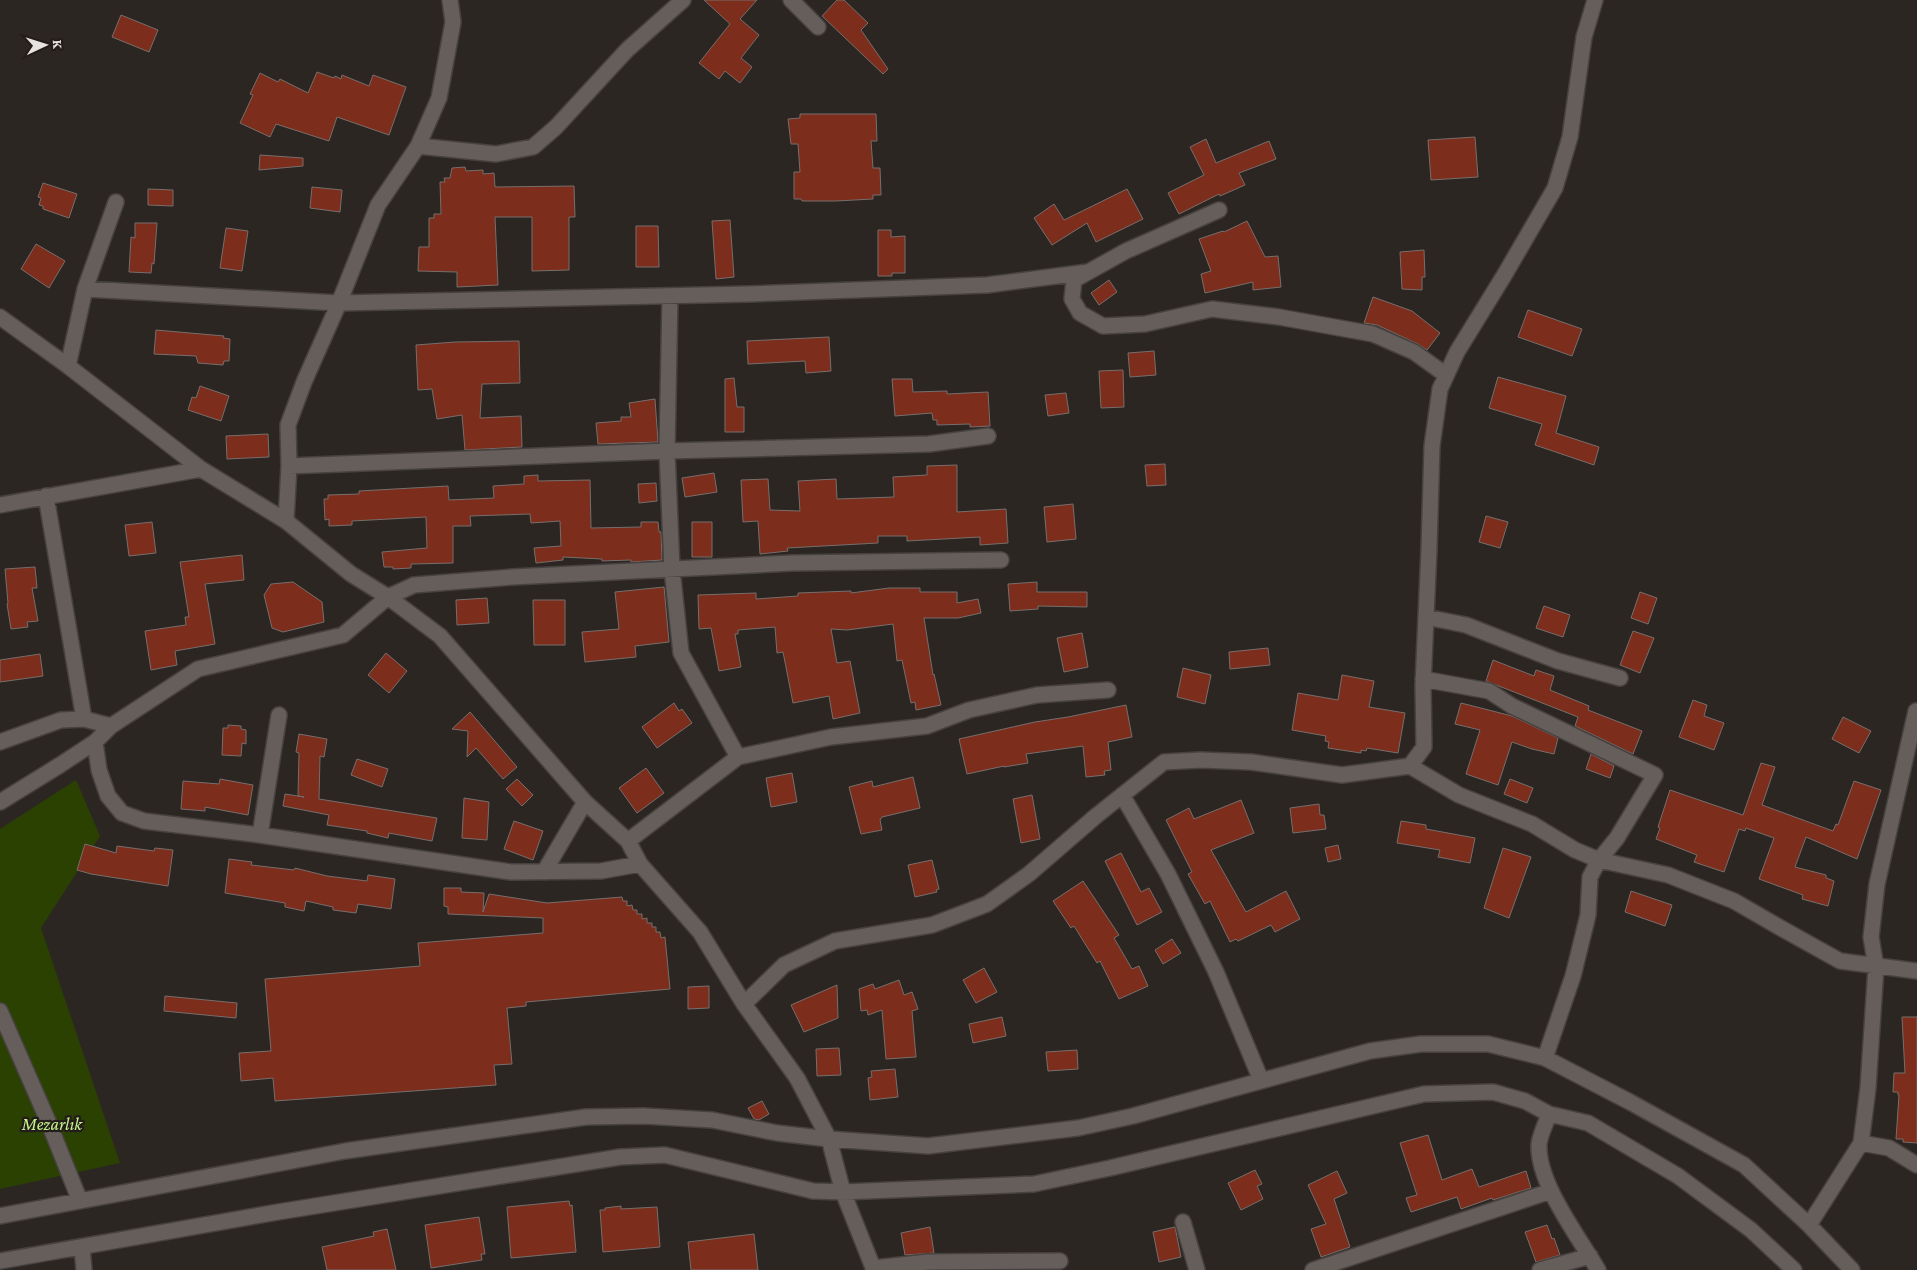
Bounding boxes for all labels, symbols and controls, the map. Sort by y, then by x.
north arrow [20,20,70,70]
text: K [50,39,66,50]
park label: Mezarlık [21,1114,83,1134]

